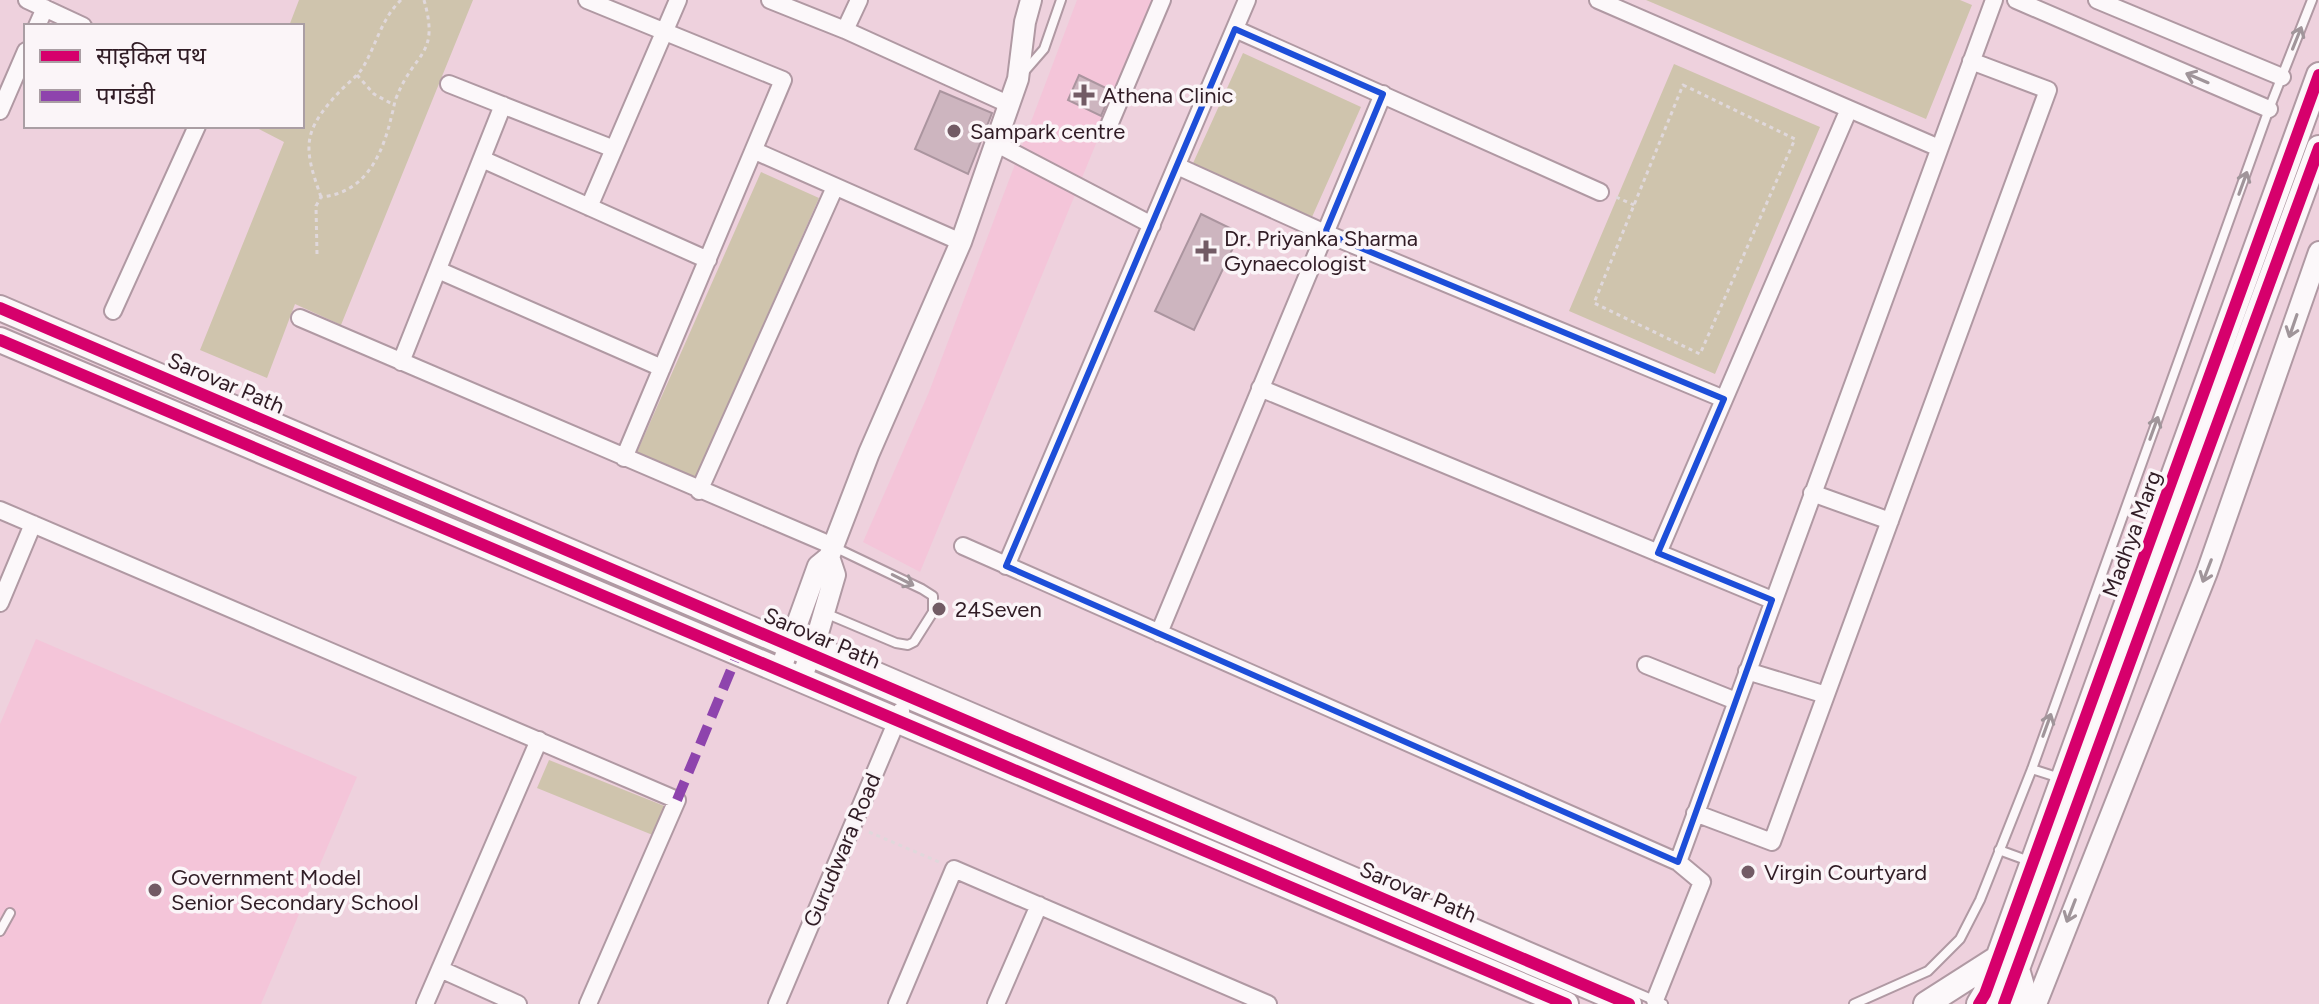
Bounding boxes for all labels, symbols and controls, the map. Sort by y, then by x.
legend [24,24,304,128]
one-way arrow [2291,26,2305,51]
text: साइकिल पथ [96,41,207,70]
one-way arrow [2186,70,2210,85]
text: पगडंडी [96,81,156,110]
place label: Athena Clinic [1102,82,1234,109]
marker: Athena Clinic [1073,84,1095,106]
place label: Sampark centre [970,118,1125,145]
marker: Sampark centre [945,122,963,140]
one-way arrow [2236,171,2251,196]
place label: Dr. Priyanka Sharma Gynaecologist [1224,225,1418,277]
marker: Dr. Priyanka Sharma Gynaecologist [1195,240,1217,262]
one-way arrow [2285,313,2300,338]
street label: Sarovar Path [164,346,288,420]
one-way arrow [2148,416,2163,441]
street label: Madhya Marg [2097,467,2167,601]
one-way arrow [2199,558,2213,583]
one-way arrow [891,572,915,588]
place label: 24Seven [955,596,1042,623]
marker: 24Seven [930,600,948,618]
street label: Sarovar Path [760,601,884,675]
one-way arrow [2041,713,2056,738]
street label: Gurudwara Road [797,769,887,931]
street label: Sarovar Path [1356,855,1480,929]
place label: Virgin Courtyard [1764,859,1927,886]
marker: Virgin Courtyard [1739,863,1757,881]
place label: Government Model Senior Secondary School [171,864,419,916]
marker: Government Model Senior Secondary School [146,881,164,899]
one-way arrow [2063,898,2077,923]

